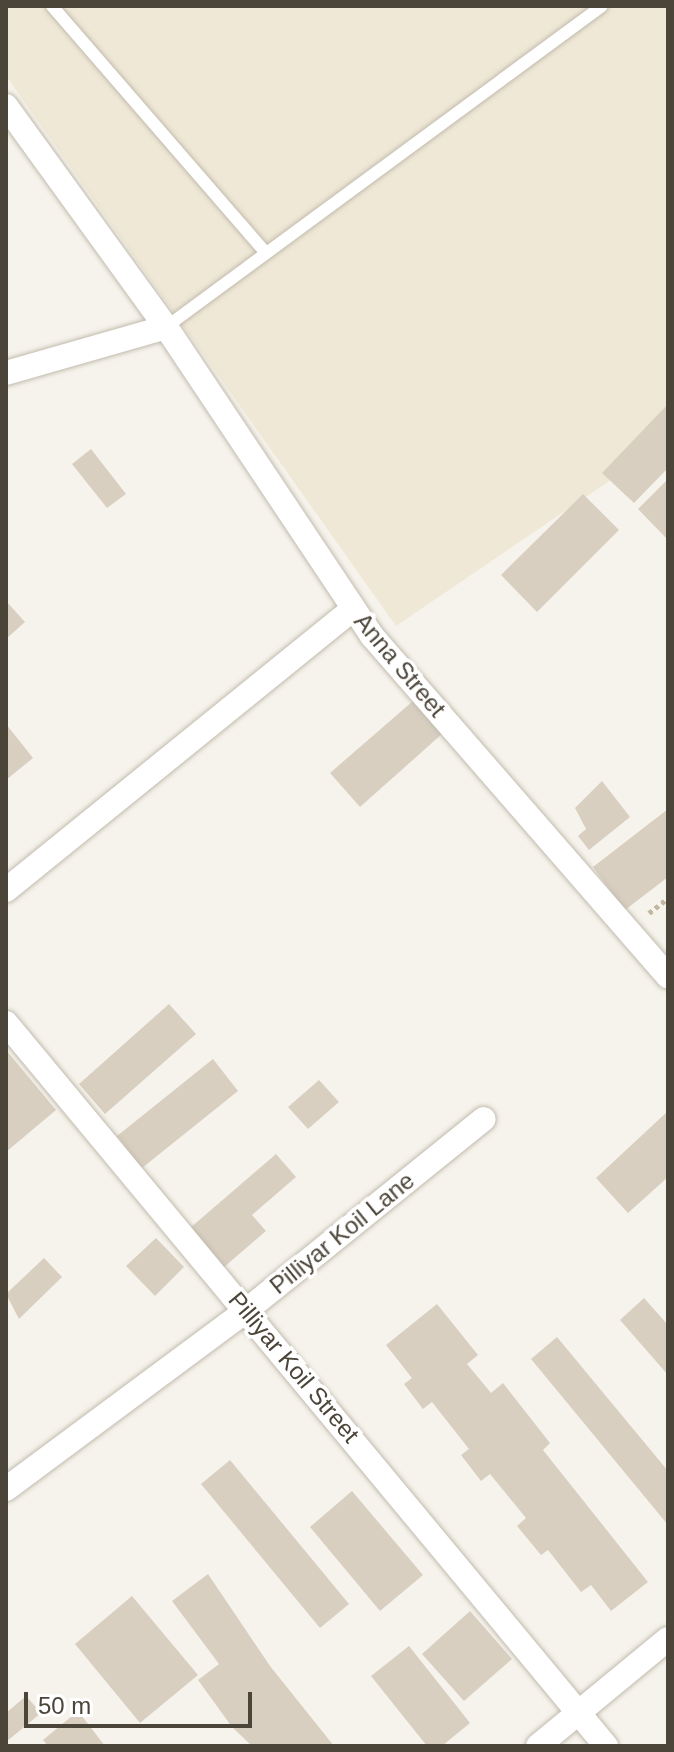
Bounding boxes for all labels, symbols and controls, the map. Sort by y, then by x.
street label: Anna Street [348,607,452,723]
street label: Pilliyar Koil Lane [264,1166,420,1300]
street label: Pilliyar Koil Street [223,1286,365,1448]
scale bar [28,1676,256,1726]
text: 50 m [38,1692,91,1719]

